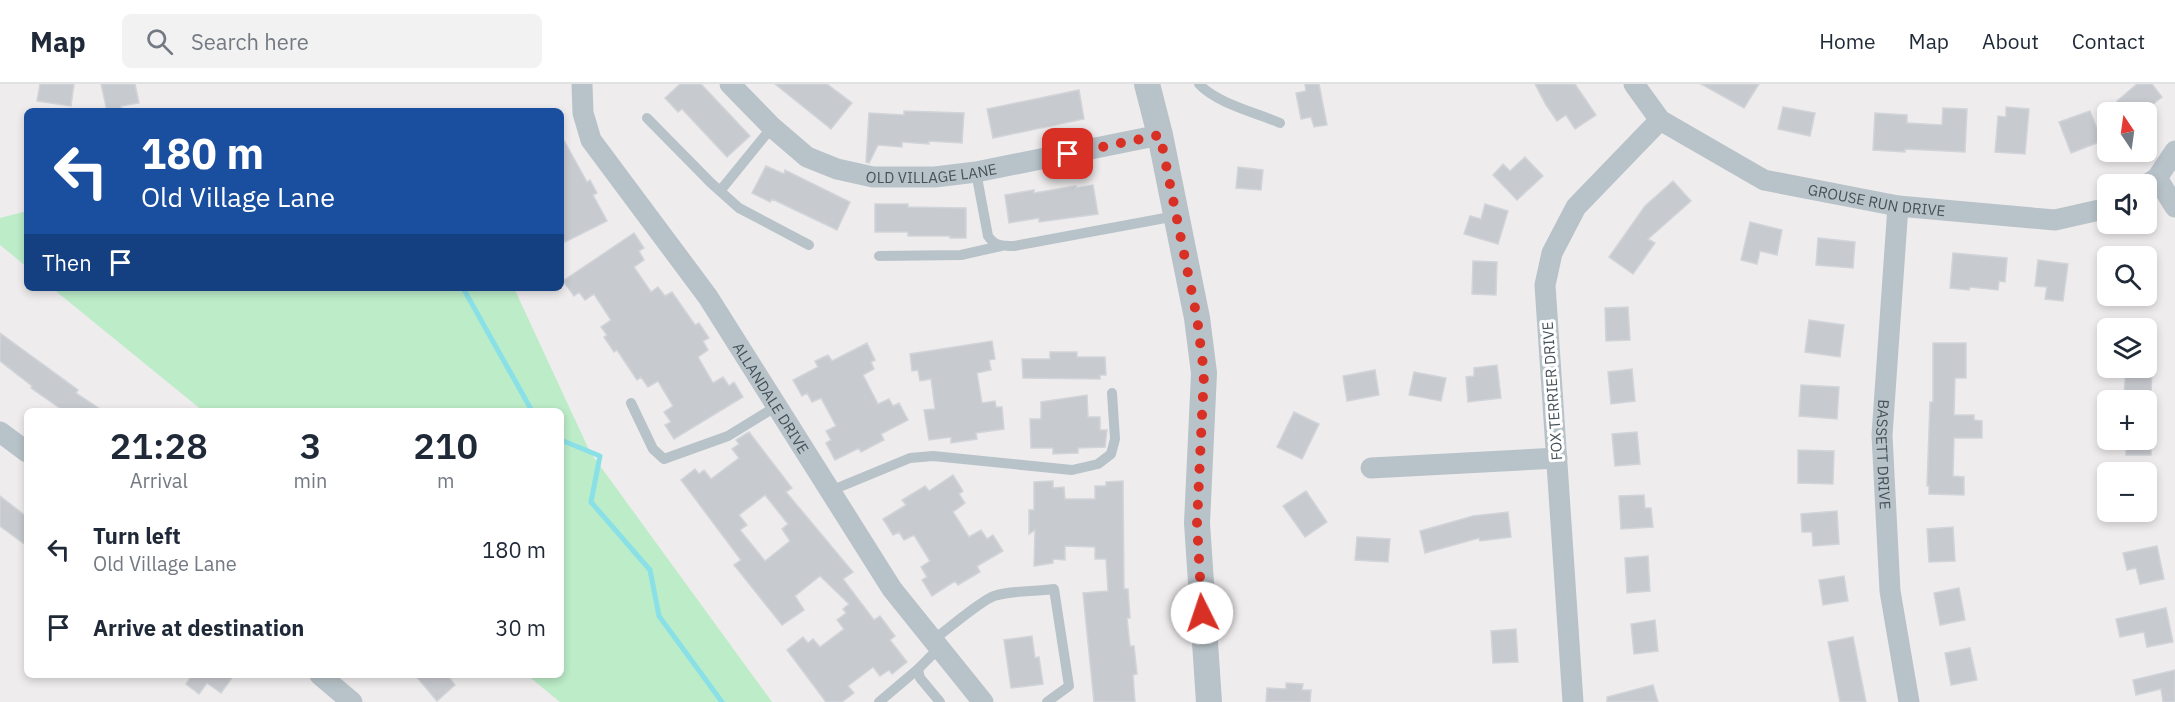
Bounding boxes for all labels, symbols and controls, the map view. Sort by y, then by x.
search box [122,14,542,68]
text: Map [30,23,86,60]
icon: search [143,25,176,58]
text: Search here [191,27,309,56]
text: Home [1819,27,1876,55]
text: Map [1909,27,1949,55]
text: About [1982,27,2039,55]
text: Contact [2072,27,2145,55]
north arrow [2097,102,2157,162]
map controls [2097,102,2157,522]
text: 180 m [141,126,264,181]
pin [1042,128,1093,179]
icon: left [42,132,120,210]
icon: arrive [1051,137,1084,170]
street label: OLD VILLAGE LANE [864,159,998,187]
button: sound [2097,174,2157,234]
text: Old Village Lane [141,179,335,214]
street label: GROUSE RUN DRIVE [1806,179,1946,220]
icon: arrive [104,246,137,279]
button: search [2097,246,2157,306]
text: Then [42,248,92,277]
button: layers [2097,318,2157,378]
street label: FOX TERRIER DRIVE [1538,321,1566,461]
street label: ALLANDALE DRIVE [729,338,814,457]
button: + [2097,390,2157,450]
street label: BASSETT DRIVE [1872,399,1895,510]
text: 21:28 [110,422,208,469]
text: 3 [300,422,321,469]
text: 210 [413,422,478,469]
button: − [2097,462,2157,522]
text: Arrival [130,467,188,494]
text: min [294,467,327,494]
text: m [437,467,454,494]
text: Turn left [93,521,181,550]
icon: left [42,533,75,566]
text: 180 m [482,535,546,564]
text: Old Village Lane [93,550,237,577]
position arrow [1170,581,1234,645]
icon: arrive [42,611,75,644]
text: Arrive at destination [93,613,304,642]
text: 30 m [495,613,546,642]

